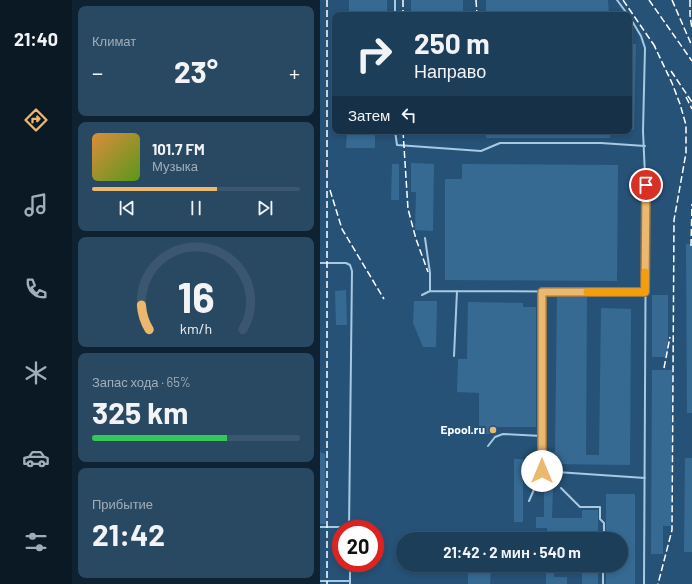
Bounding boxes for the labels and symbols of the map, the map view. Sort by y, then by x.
pin [629,168,663,202]
place label: Epool.ru [441,422,485,436]
marker: Epool.ru [488,425,498,435]
position arrow [521,450,563,492]
speed limit sign: 20 [332,520,384,572]

